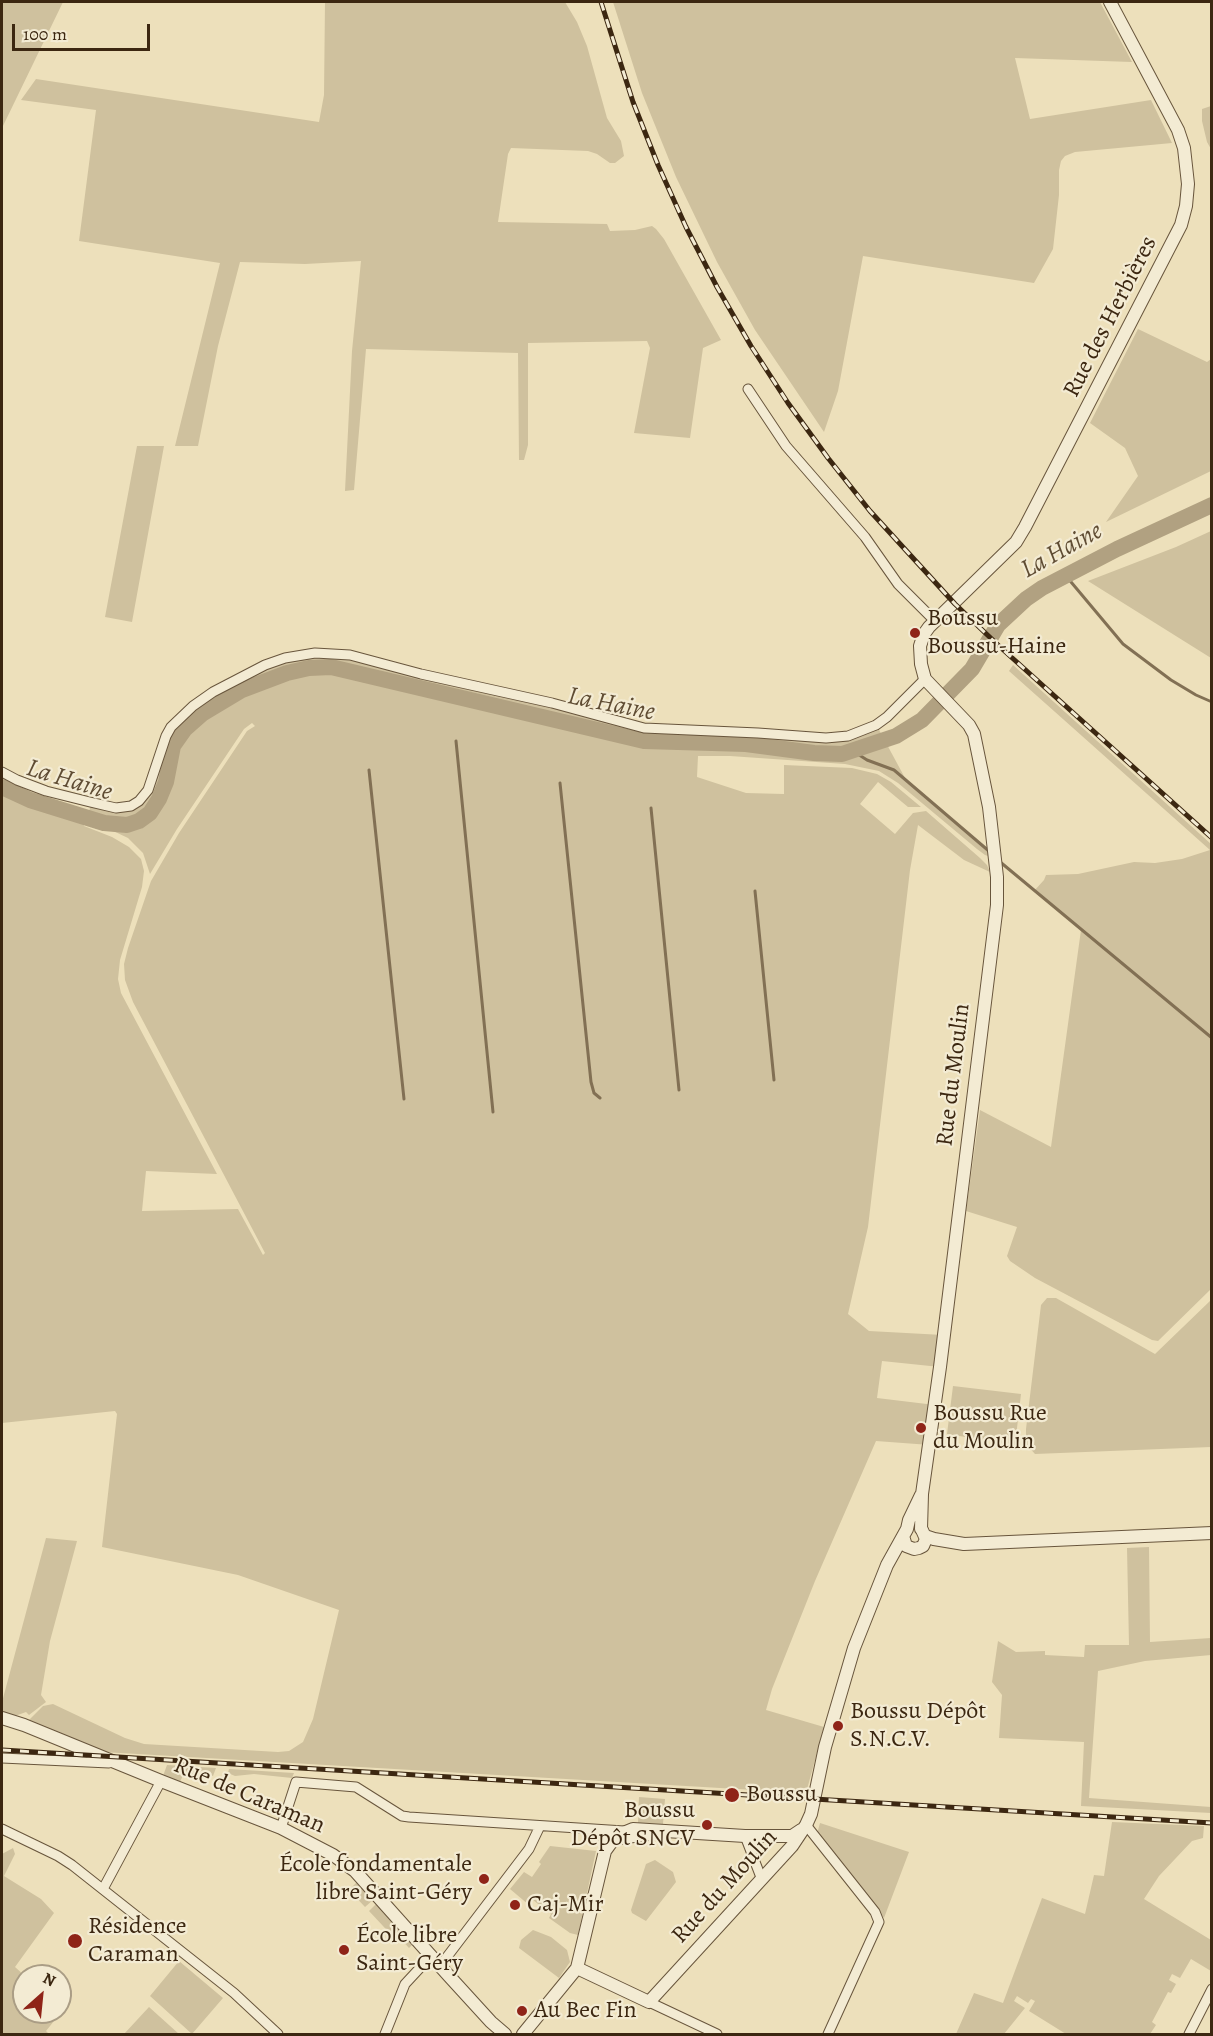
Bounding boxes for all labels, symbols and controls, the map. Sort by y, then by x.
scale bar [15,12,153,50]
text: 100 m [23,22,67,46]
street label: Rue des Herbières [1058,232,1164,402]
water label: La Haine [1016,516,1108,586]
place label: Boussu Boussu-Haine [927,605,1066,661]
marker: Boussu Boussu-Haine [908,626,922,640]
water label: La Haine [565,681,657,729]
water label: La Haine [22,753,116,809]
street label: Rue du Moulin [931,1002,977,1148]
place label: Boussu Rue du Moulin [933,1400,1047,1456]
marker: Boussu Rue du Moulin [914,1421,928,1435]
place label: Boussu Dépôt S.N.C.V. [850,1698,986,1754]
marker: Boussu Dépôt S.N.C.V. [831,1719,845,1733]
street label: Rue de Caraman [169,1751,329,1841]
place label: Boussu [746,1781,817,1809]
marker: Boussu [723,1786,741,1804]
place label: Boussu Dépôt SNCV [570,1797,695,1853]
marker: Boussu Dépôt SNCV [700,1818,714,1832]
street label: Rue du Moulin [666,1824,784,1950]
place label: École fondamentale libre Saint-Géry [279,1851,472,1907]
marker: École fondamentale libre Saint-Géry [477,1872,491,1886]
place label: Caj-Mir [527,1891,604,1919]
marker: Caj-Mir [508,1898,522,1912]
place label: Résidence Caraman [88,1913,186,1969]
place label: École libre Saint-Géry [356,1922,463,1978]
marker: Résidence Caraman [66,1932,84,1950]
marker: École libre Saint-Géry [337,1943,351,1957]
north arrow [12,1964,72,2024]
text: N [39,1967,59,1992]
place label: Au Bec Fin [534,1997,637,2025]
marker: Au Bec Fin [515,2004,529,2018]

